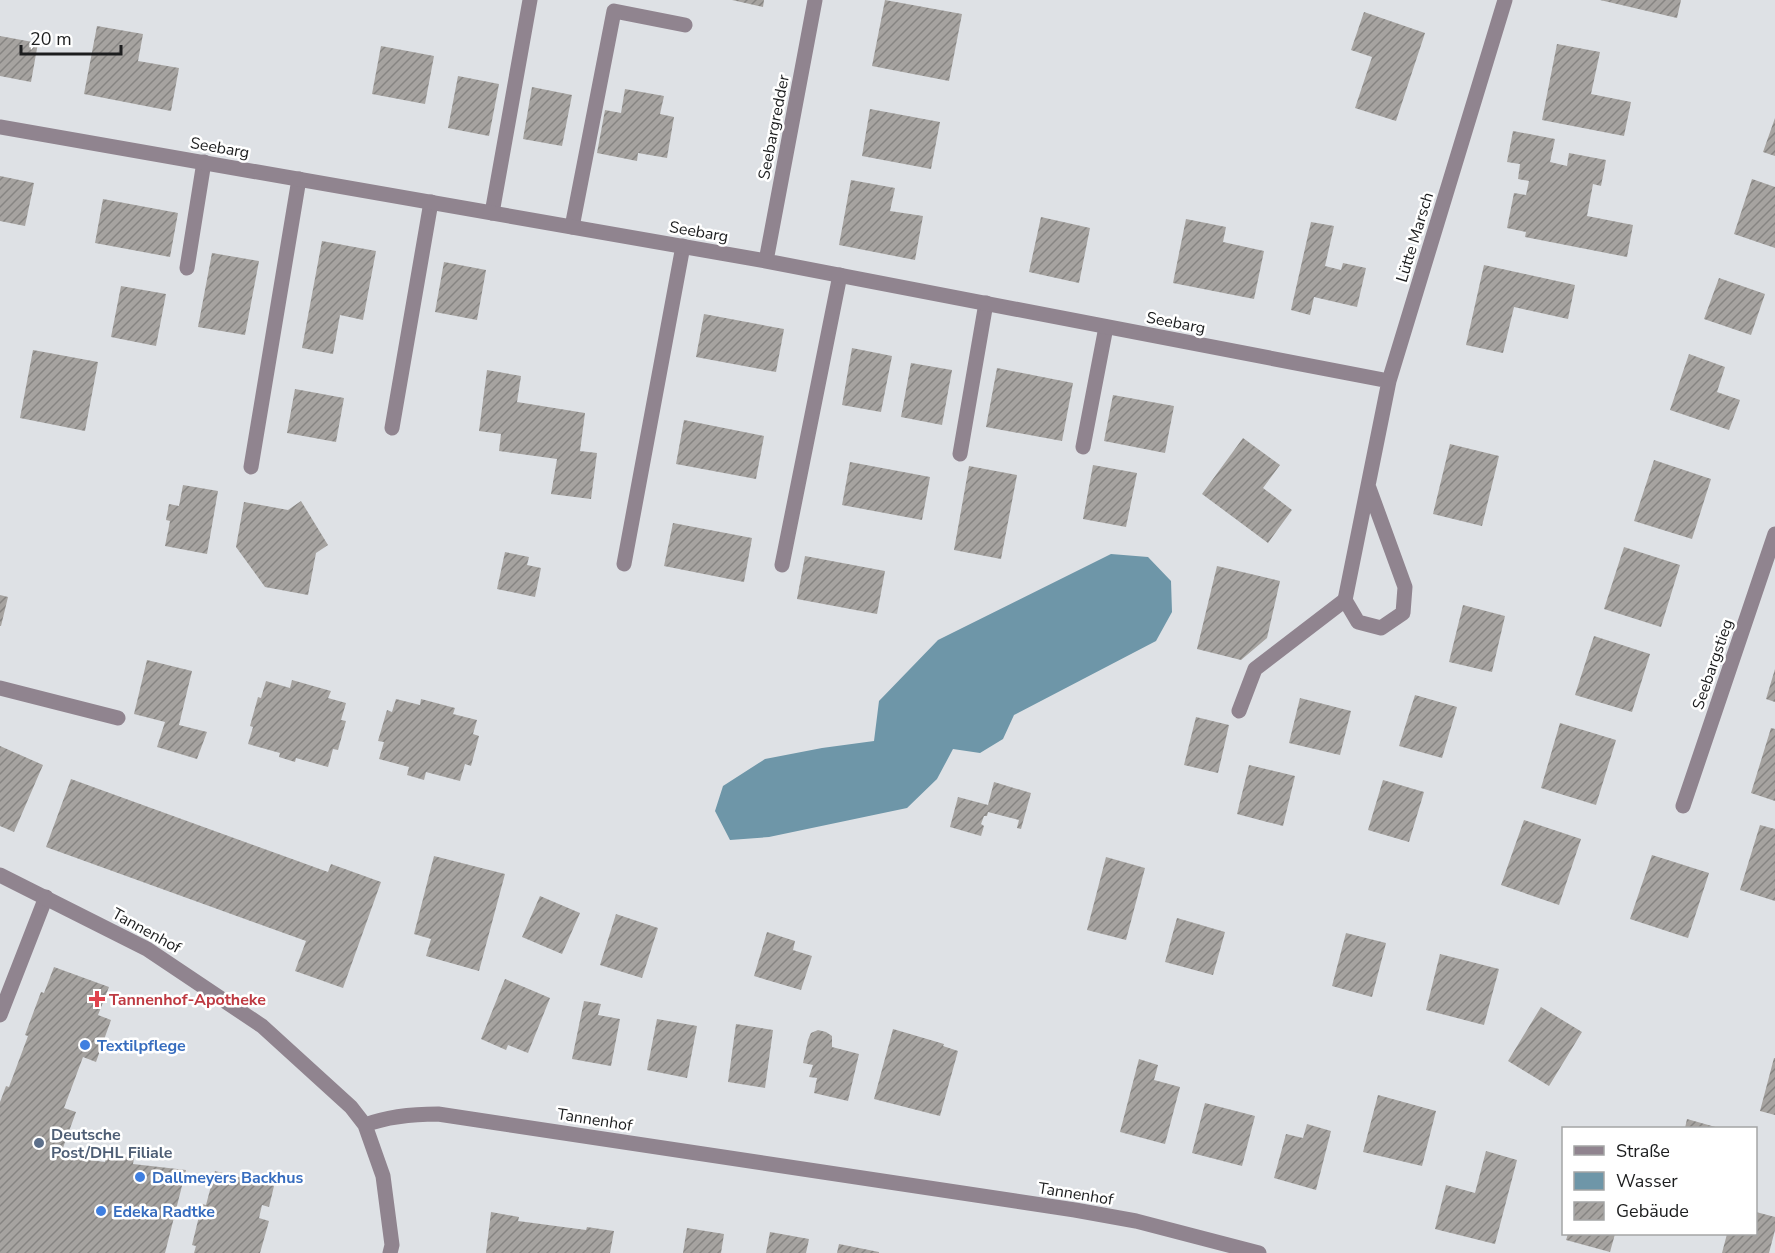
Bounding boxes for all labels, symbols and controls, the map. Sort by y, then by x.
scale bar [21,18,122,56]
text: 20 m [30,27,72,51]
street label: Seebargredder [753,72,795,182]
street label: Seebarg [189,132,251,164]
street label: Lütte Marsch [1391,190,1439,285]
street label: Seebarg [668,216,730,248]
street label: Seebarg [1144,306,1207,339]
street label: Seebargstieg [1687,616,1739,713]
street label: Tannenhof [108,903,186,959]
place label: Tannenhof-Apotheke [109,989,266,1011]
marker: Tannenhof-Apotheke [90,992,104,1006]
place label: Textilpflege [97,1035,186,1057]
marker: Textilpflege [78,1038,92,1052]
street label: Tannenhof [556,1103,635,1137]
place label: Deutsche Post/DHL Filiale [51,1124,173,1164]
legend [1562,1127,1757,1235]
marker: Deutsche Post/DHL Filiale [32,1136,46,1150]
text: Straße [1616,1139,1670,1163]
place label: Dallmeyers Backhus [152,1167,303,1189]
text: Wasser [1616,1169,1678,1193]
marker: Dallmeyers Backhus [133,1170,147,1184]
street label: Tannenhof [1037,1177,1116,1211]
text: Gebäude [1616,1199,1689,1223]
place label: Edeka Radtke [113,1201,215,1223]
marker: Edeka Radtke [94,1204,108,1218]

